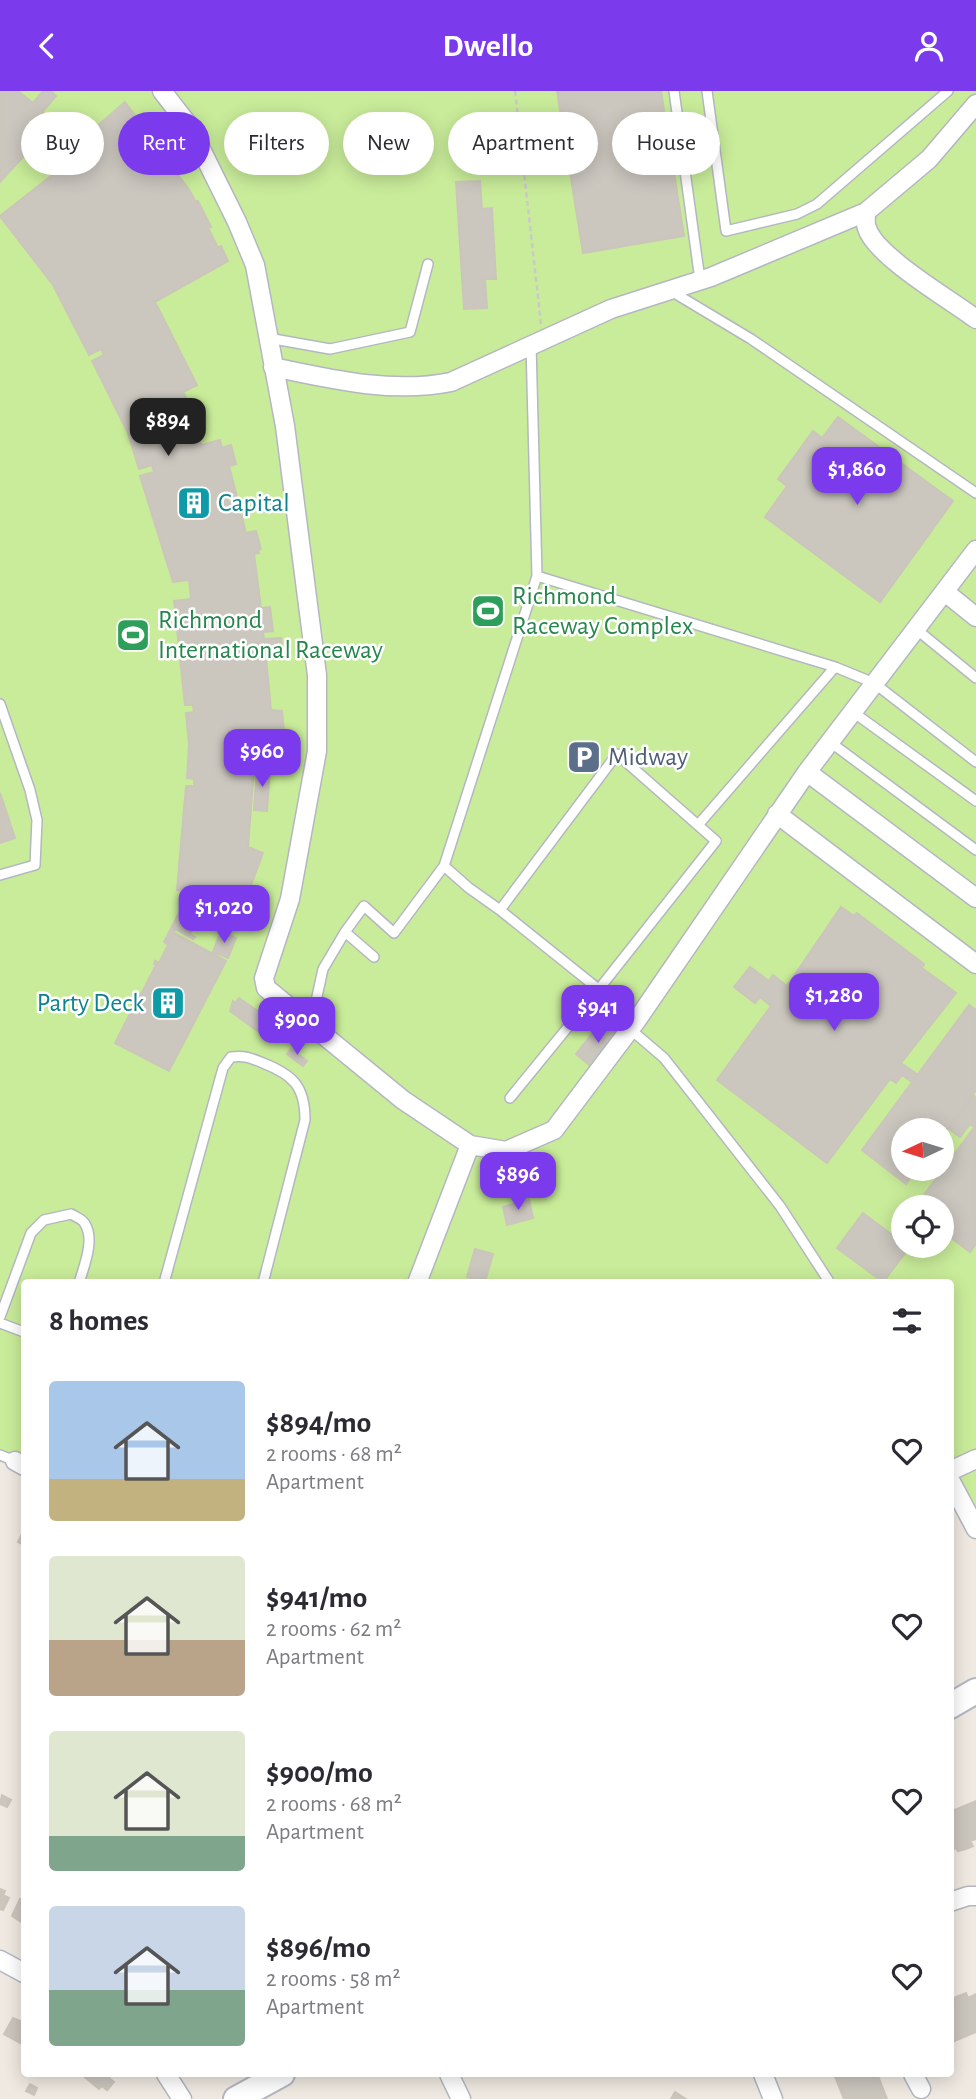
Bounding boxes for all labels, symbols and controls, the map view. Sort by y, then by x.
icon: back [28,27,66,65]
icon: person [910,27,948,65]
text: Dwello [443,30,533,62]
chip: Buy [21,112,104,175]
chip: Rent [118,112,210,175]
chip: Filters [224,112,329,175]
chip: New [343,112,434,175]
chip: Apartment [448,112,598,175]
chip: House [612,112,720,175]
pin: $894 [127,399,209,458]
text: $894 [146,409,190,432]
pin: $1,860 [800,447,914,507]
text: $1,860 [828,458,886,481]
building icon: Capital [175,484,213,522]
place label: Capital [218,490,290,516]
place label: Richmond Raceway Complex [512,583,693,639]
sports icon: Richmond Raceway Complex [469,592,507,630]
place label: Richmond International Raceway [158,607,383,663]
sports icon: Richmond International Raceway [114,616,152,654]
pin: $960 [221,729,303,789]
parking icon: Midway [565,738,603,776]
text: $960 [240,740,284,763]
place label: Midway [608,744,688,770]
pin: $1,020 [167,885,281,945]
text: $1,020 [195,896,253,919]
pin: $1,280 [777,974,891,1033]
building icon: Party Deck [149,984,187,1022]
text: $1,280 [805,984,863,1007]
pin: $941 [557,985,639,1045]
place label: Party Deck [37,990,144,1016]
text: $941 [577,996,619,1019]
pin: $900 [256,997,338,1057]
text: $900 [274,1008,320,1031]
north arrow [891,1118,954,1181]
map controls [891,1118,954,1258]
pin: $896 [477,1153,559,1212]
text: $896 [496,1163,540,1186]
button: locate [891,1195,954,1258]
icon: filters [888,1302,926,1340]
text: 8 homes [49,1306,149,1336]
text: $894/mo [266,1408,371,1438]
icon: home [105,1409,189,1493]
icon: heart [888,1432,926,1470]
text: 2 rooms · 68 m² [266,1443,402,1466]
text: Apartment [266,1471,364,1494]
text: $941/mo [266,1583,367,1613]
icon: home [105,1584,189,1668]
icon: heart [888,1607,926,1645]
text: 2 rooms · 62 m² [266,1618,401,1641]
text: Apartment [266,1646,364,1669]
text: $900/mo [266,1758,373,1788]
icon: home [105,1759,189,1843]
icon: heart [888,1782,926,1820]
text: 2 rooms · 68 m² [266,1793,402,1816]
text: Apartment [266,1821,364,1844]
text: $896/mo [266,1933,371,1963]
icon: home [105,1934,189,2018]
icon: heart [888,1957,926,1995]
text: 2 rooms · 58 m² [266,1968,401,1991]
text: Apartment [266,1996,364,2019]

